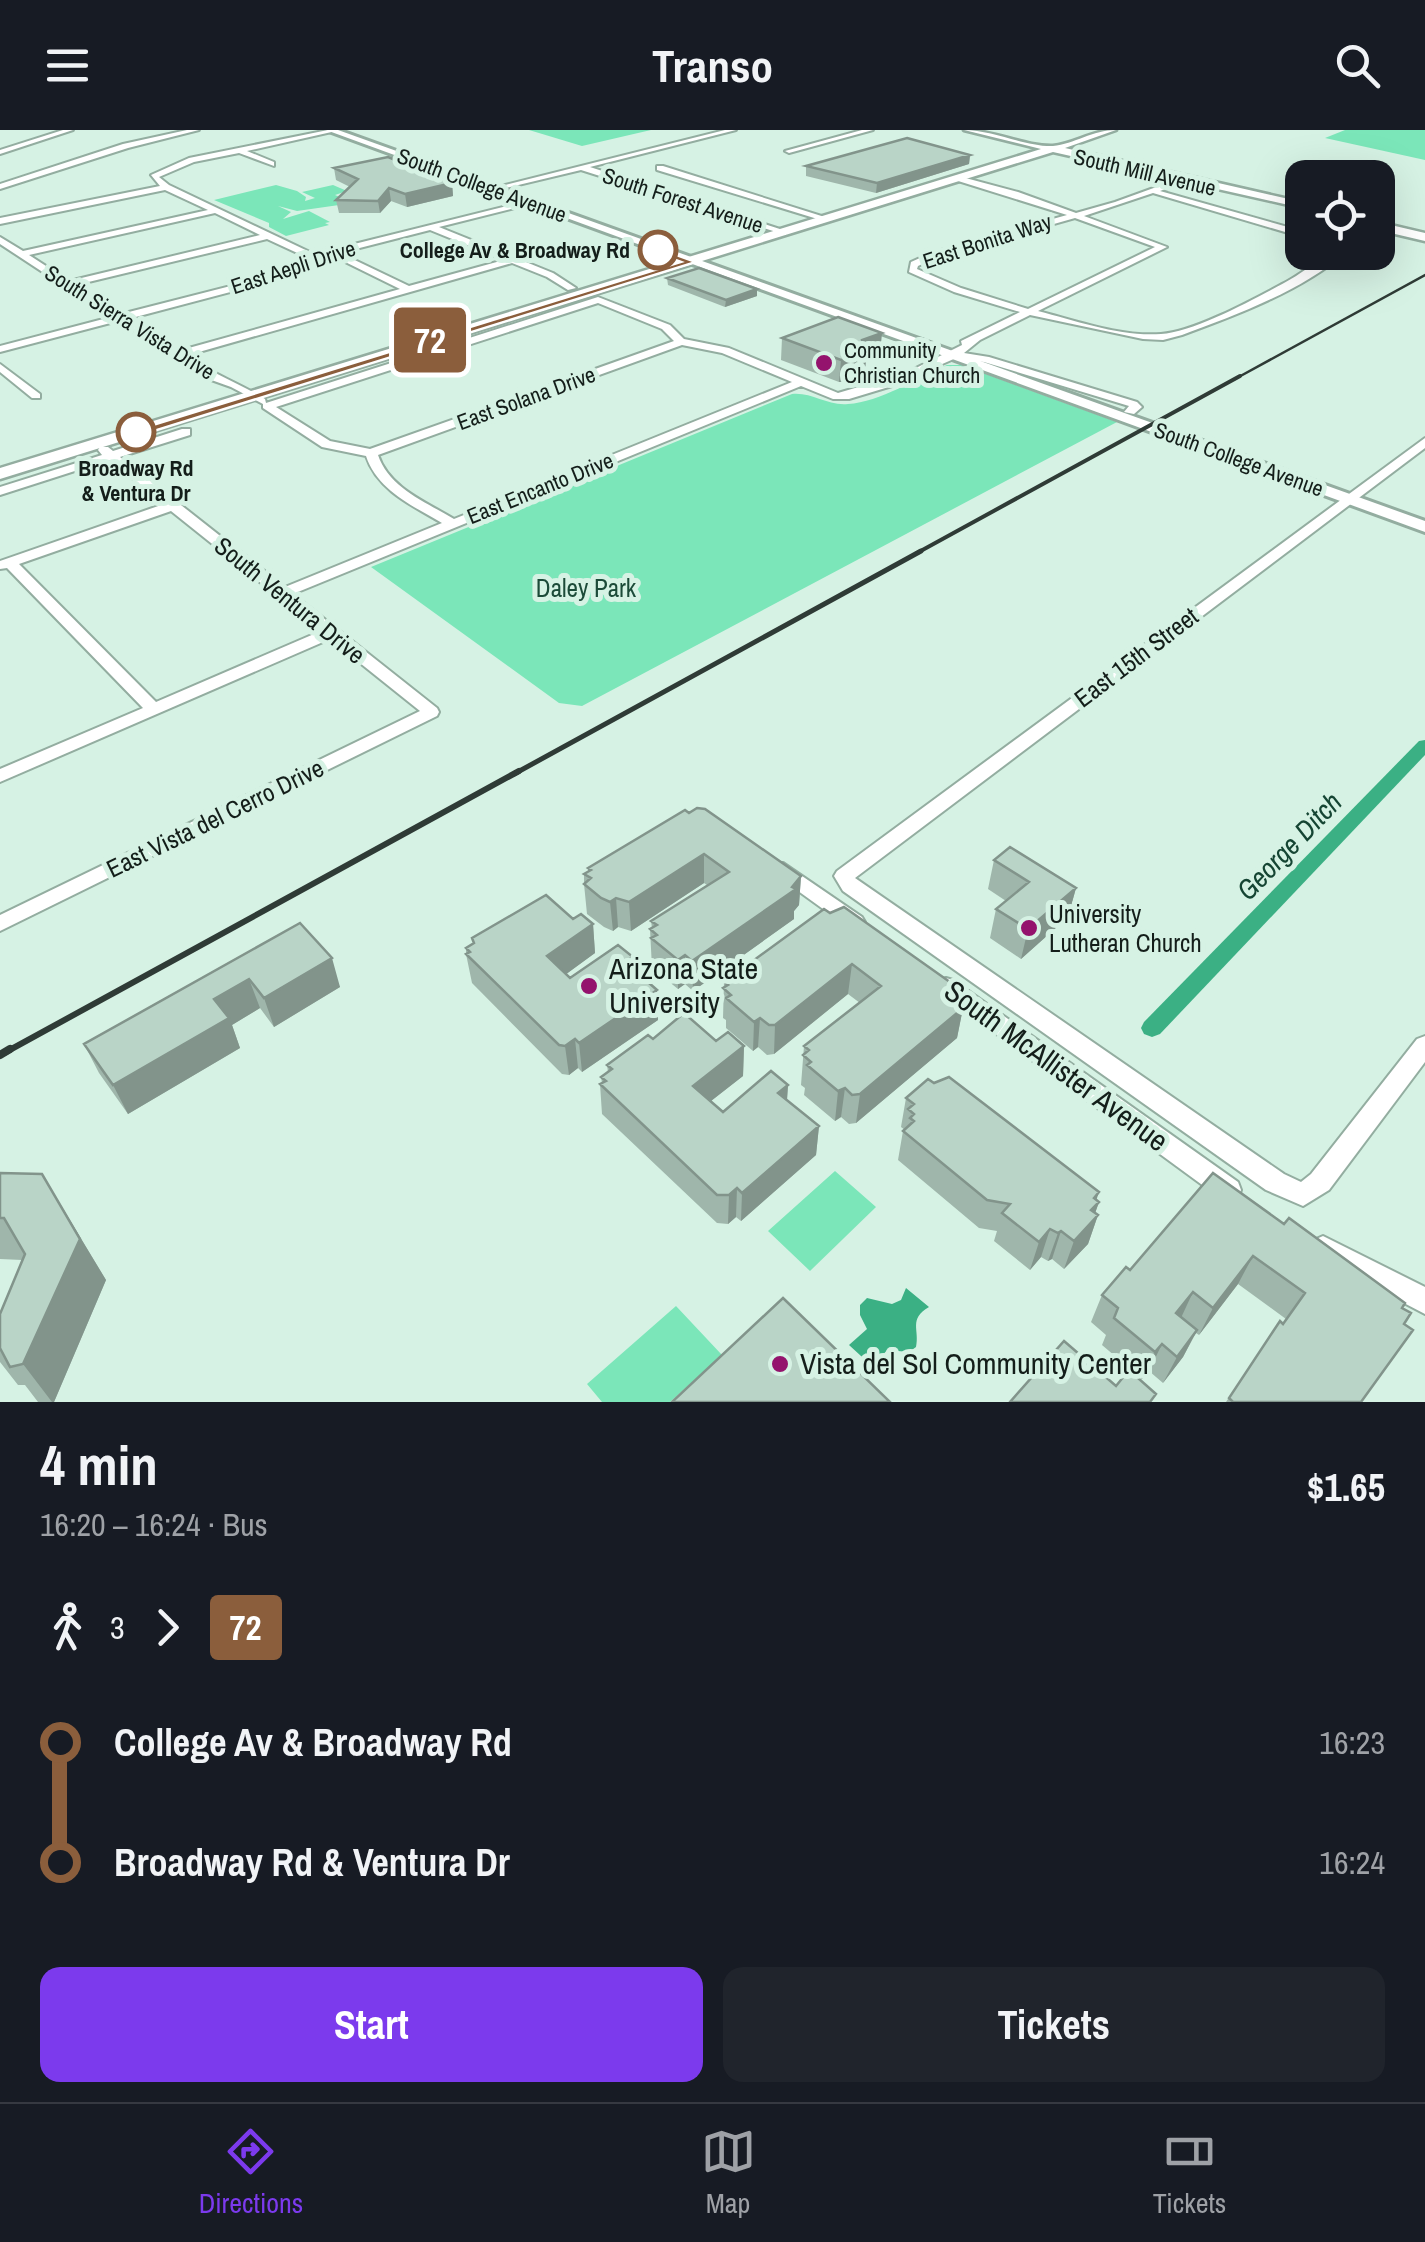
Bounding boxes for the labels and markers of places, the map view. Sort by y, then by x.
marker: College Av & Broadway Rd [639,231,677,269]
place label: College Av & Broadway Rd [400,235,630,265]
place label: Community Christian Church [844,335,980,390]
marker: Community Christian Church [813,352,835,374]
marker: Broadway Rd & Ventura Dr [117,413,155,451]
place label: Broadway Rd & Ventura Dr [78,453,194,508]
place label: University Lutheran Church [1049,897,1202,960]
marker: University Lutheran Church [1018,917,1040,939]
place label: Arizona State University [608,948,758,1022]
marker: Arizona State University [578,975,600,997]
place label: Vista del Sol Community Center [800,1343,1152,1383]
marker: Vista del Sol Community Center [769,1353,791,1375]

